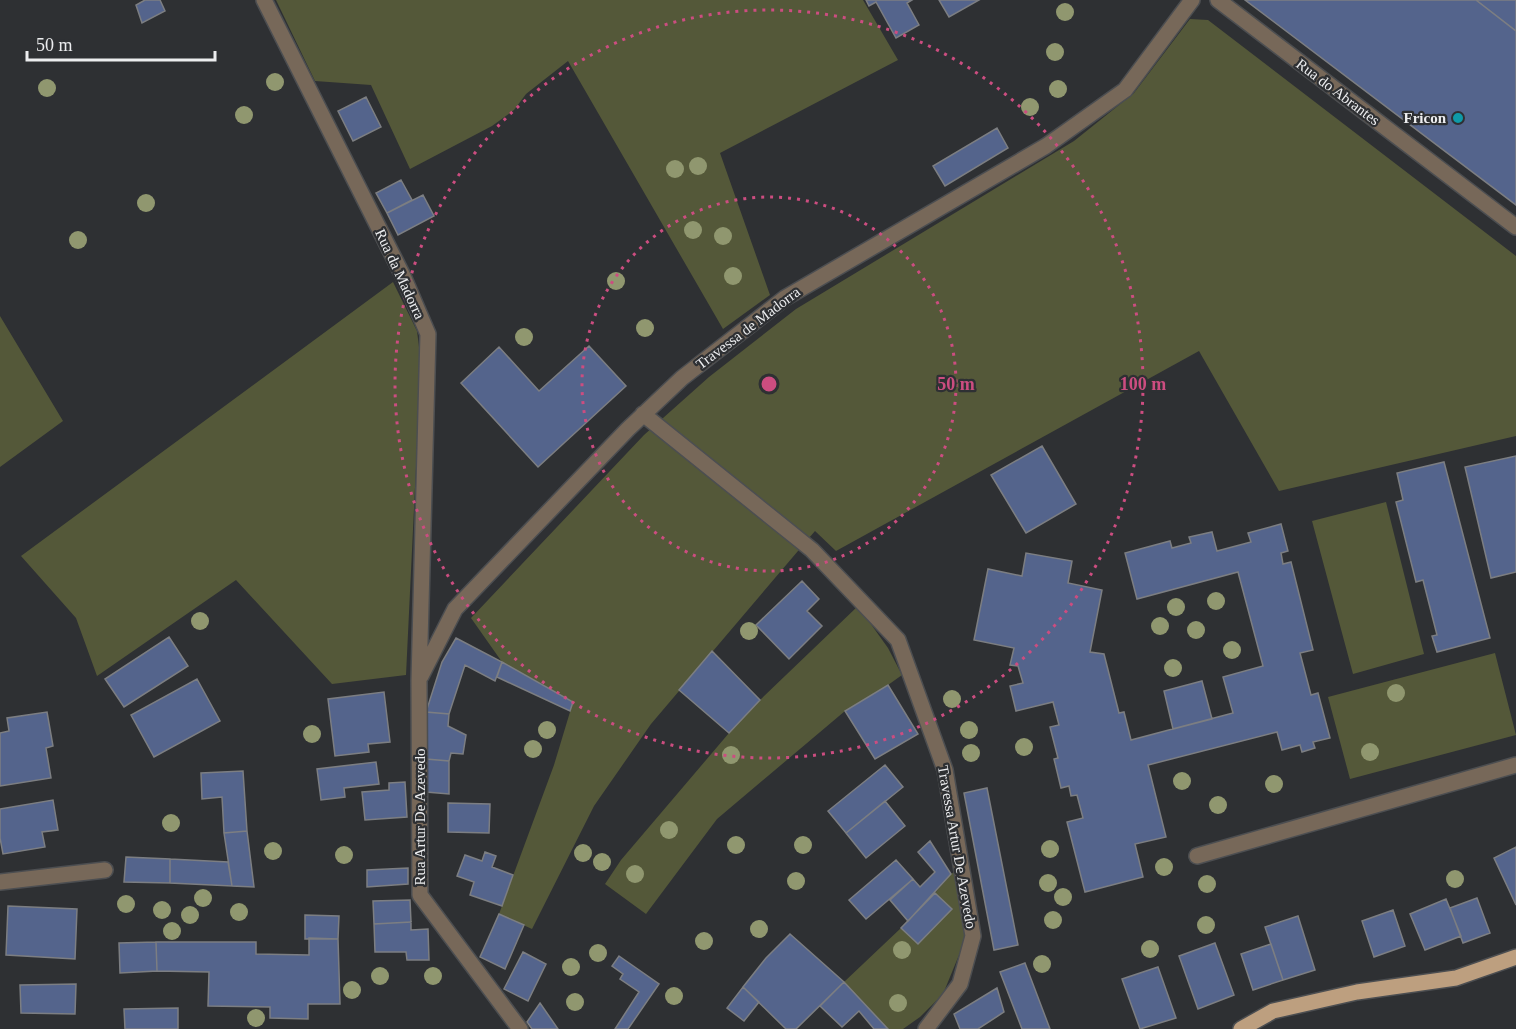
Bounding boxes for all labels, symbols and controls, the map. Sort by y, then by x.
scale bar [27,24,214,62]
text: 50 m [36,35,73,55]
street label: Rua do Abrantes [1293,56,1383,129]
place label: Fricon [1404,110,1447,126]
marker: Fricon [1451,111,1465,125]
street label: Rua da Madorra [372,226,428,322]
street label: Travessa de Madorra [693,283,803,372]
centre of rings [759,374,779,394]
text: 50 m [937,374,975,394]
text: 100 m [1120,374,1166,394]
street label: Rua Artur De Azevedo [412,748,428,886]
street label: Travessa Artur De Azevedo [935,764,979,930]

